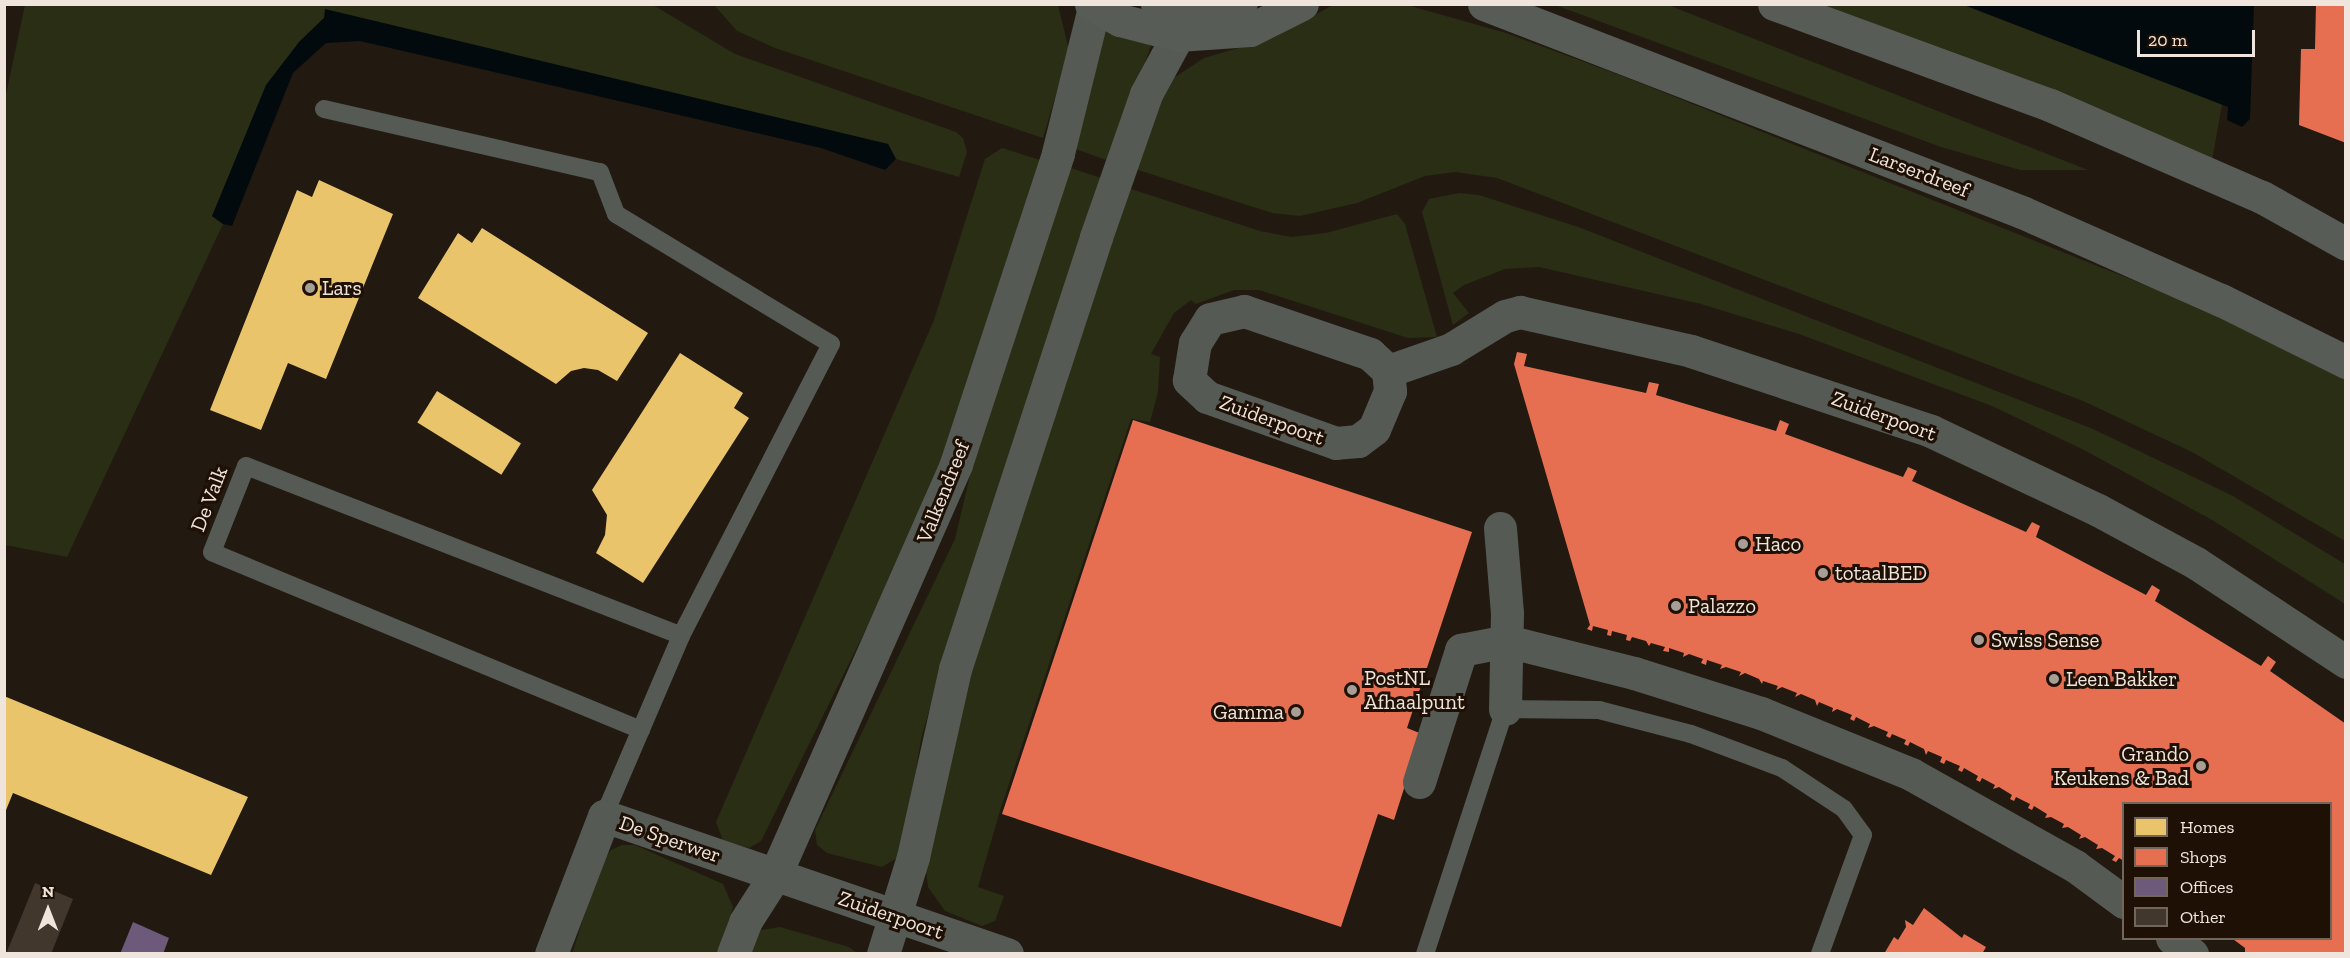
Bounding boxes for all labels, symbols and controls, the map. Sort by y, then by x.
scale bar [2140,18,2258,56]
text: 20 m [2148,29,2187,51]
street label: Larserdreef [1865,141,1973,203]
place label: Lars [322,275,362,301]
marker: Lars [303,281,317,295]
street label: Zuiderpoort [1828,385,1940,447]
street label: Zuiderpoort [1216,389,1328,451]
street label: Valkendreef [911,438,975,546]
street label: De Valk [185,463,233,535]
place label: Haco [1755,531,1801,557]
marker: Haco [1736,537,1750,551]
place label: totaalBED [1835,560,1927,586]
marker: totaalBED [1816,566,1830,580]
place label: Palazzo [1688,593,1756,619]
marker: Palazzo [1669,599,1683,613]
place label: Swiss Sense [1991,627,2099,653]
marker: Swiss Sense [1972,633,1986,647]
place label: PostNL Afhaalpunt [1364,665,1465,715]
place label: Leen Bakker [2066,666,2177,692]
marker: Leen Bakker [2047,672,2061,686]
marker: PostNL Afhaalpunt [1345,683,1359,697]
place label: Gamma [1213,699,1284,725]
marker: Gamma [1289,705,1303,719]
place label: Grando Keukens & Bad [2053,741,2189,791]
marker: Grando Keukens & Bad [2194,759,2208,773]
legend [2122,802,2332,940]
street label: De Sperwer [616,810,724,868]
text: Homes [2180,816,2234,838]
text: Shops [2180,846,2227,868]
text: Offices [2180,876,2233,898]
north arrow [18,880,78,940]
text: N [42,882,54,901]
street label: Zuiderpoort [835,885,947,945]
text: Other [2180,906,2226,928]

